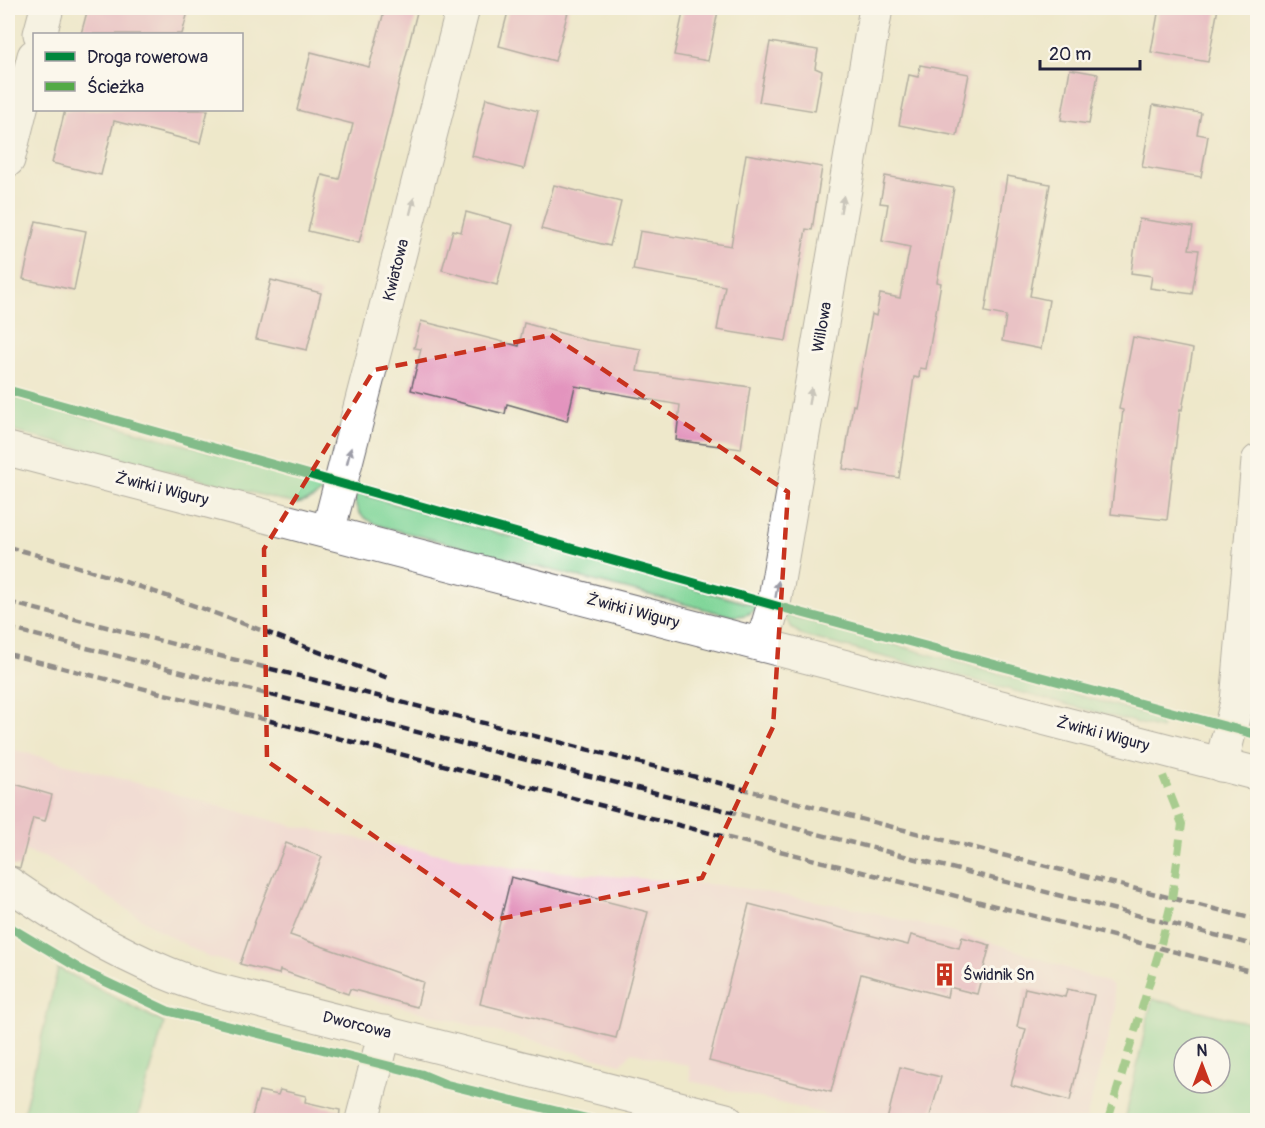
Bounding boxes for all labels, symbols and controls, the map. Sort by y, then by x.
legend [33,33,243,111]
scale bar [1040,33,1140,71]
text: 20 m [1049,43,1091,66]
text: Droga rowerowa [87,46,208,69]
text: Ścieżka [87,76,144,99]
one-way arrow [838,195,847,214]
one-way arrow [408,196,418,215]
street label: Kwiatowa [379,237,413,303]
street label: Willowa [808,300,836,354]
one-way arrow [805,387,814,406]
one-way arrow [344,446,354,465]
street label: Żwirki i Wigury [113,468,211,510]
one-way arrow [773,579,782,598]
street label: Żwirki i Wigury [584,589,682,633]
street label: Żwirki i Wigury [1054,712,1152,756]
building icon: Świdnik Sn [932,962,958,988]
place label: Świdnik Sn [963,965,1034,985]
street label: Dworcowa [321,1007,393,1043]
north arrow [1172,1035,1232,1095]
text: N [1197,1041,1208,1061]

